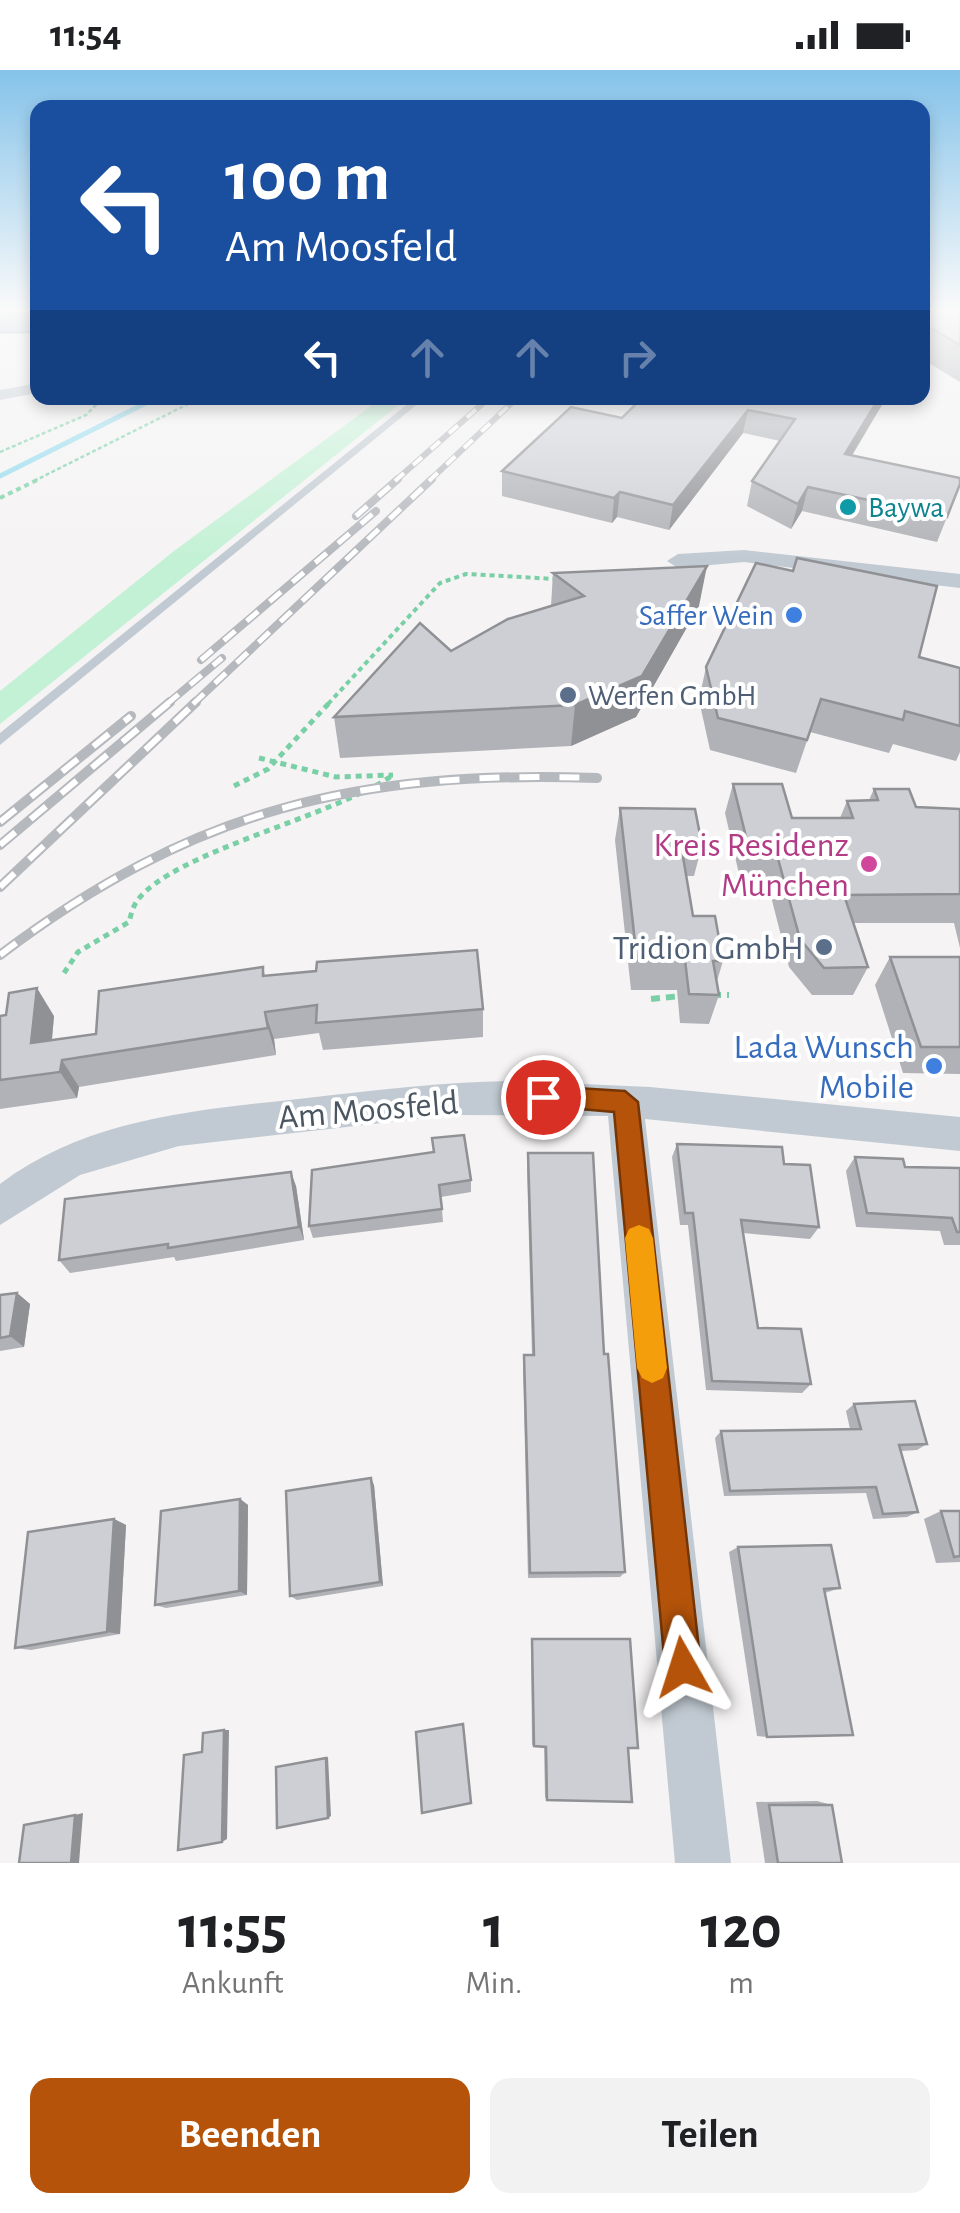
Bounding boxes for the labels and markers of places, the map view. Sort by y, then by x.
place label: Baywa [868,493,944,523]
marker: Baywa [837,496,859,518]
place label: Saffer Wein [639,601,774,631]
marker: Saffer Wein [783,604,805,626]
place label: Werfen GmbH [588,681,757,711]
marker: Werfen GmbH [557,684,579,706]
place label: Kreis Residenz München [653,828,849,903]
marker: Kreis Residenz München [858,853,880,875]
place label: Tridion GmbH [613,931,804,966]
marker: Tridion GmbH [813,936,835,958]
place label: Lada Wunsch Mobile [734,1030,914,1105]
pin [501,1055,586,1140]
marker: Lada Wunsch Mobile [923,1055,945,1077]

